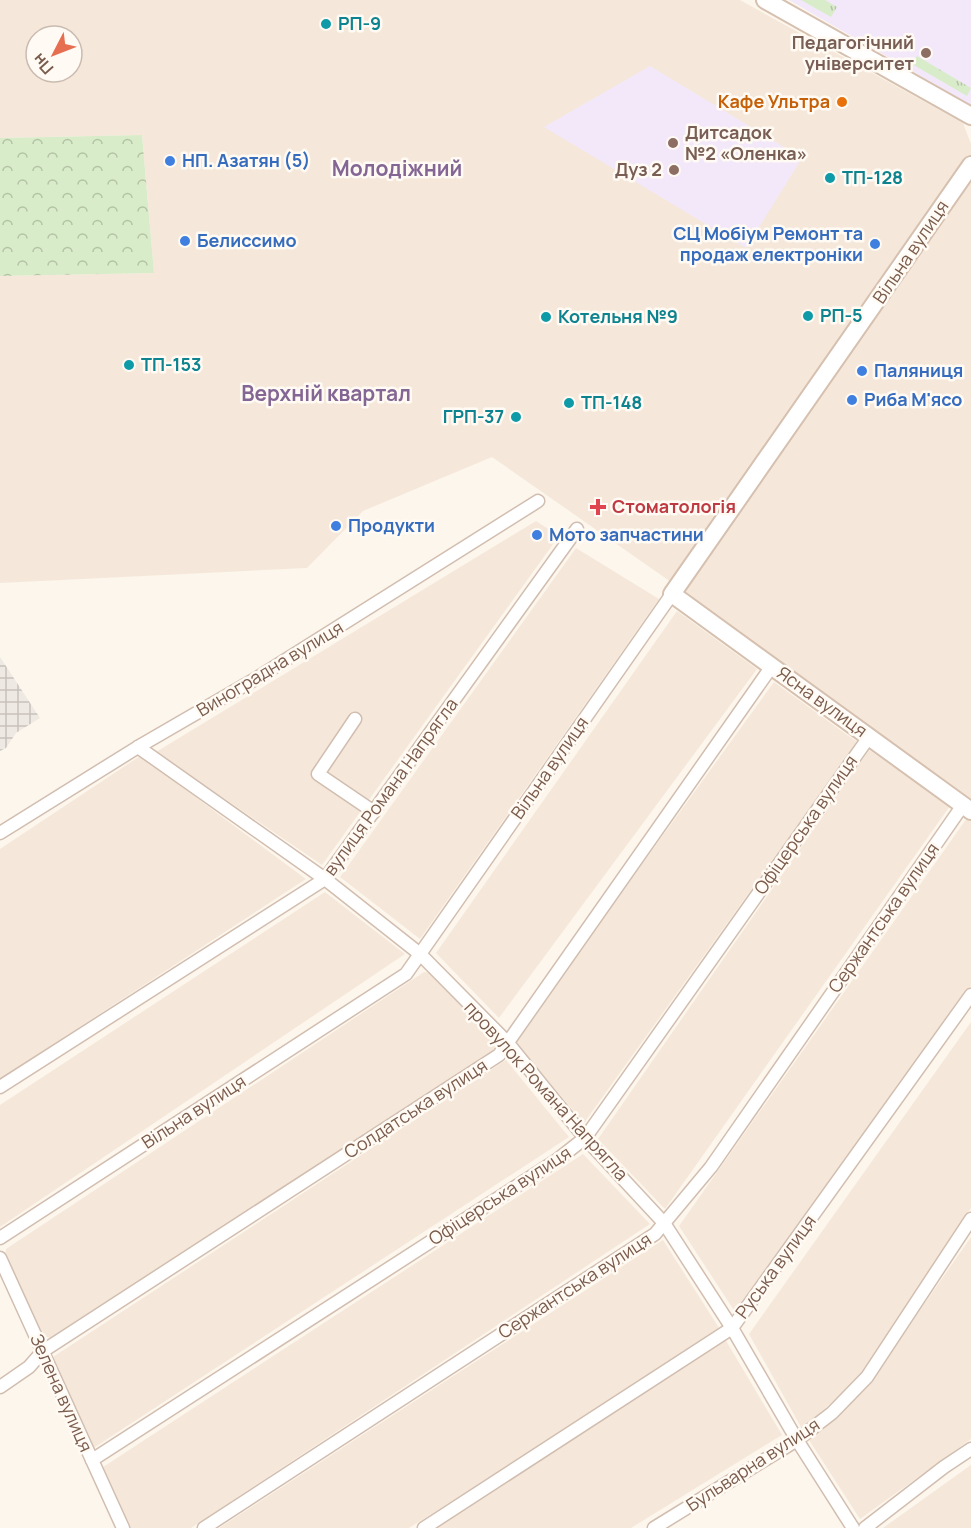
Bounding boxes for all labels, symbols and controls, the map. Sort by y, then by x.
place label: РП-9 [338,11,381,35]
marker: РП-9 [319,17,333,31]
north arrow [24,24,84,84]
place label: Педагогічний університет [792,30,914,75]
marker: Педагогічний університет [919,46,933,60]
text: Пн [27,49,58,79]
place label: Кафе Ультра [718,89,830,113]
marker: Кафе Ультра [835,95,849,109]
place label: Дитсадок №2 «Оленка» [685,120,807,165]
marker: Дитсадок №2 «Оленка» [666,136,680,150]
place label: НП. Азатян (5) [182,148,310,172]
marker: НП. Азатян (5) [163,154,177,168]
district label: Молодіжний [332,154,462,182]
place label: Дуз 2 [615,157,662,181]
marker: Дуз 2 [667,163,681,177]
place label: ТП-128 [842,165,903,189]
marker: ТП-128 [823,171,837,185]
street label: Вільна вулиця [867,195,954,308]
place label: СЦ Мобіум Ремонт та продаж електроніки [673,221,863,266]
place label: Белиссимо [197,228,297,252]
marker: Белиссимо [178,234,192,248]
marker: СЦ Мобіум Ремонт та продаж електроніки [868,237,882,251]
place label: РП-5 [820,303,863,327]
place label: Котельня №9 [558,304,678,328]
marker: РП-5 [801,309,815,323]
marker: Котельня №9 [539,310,553,324]
place label: ТП-153 [141,352,201,376]
marker: ТП-153 [122,358,136,372]
place label: Паляниця [874,358,963,382]
marker: Паляниця [855,364,869,378]
district label: Верхній квартал [241,379,411,407]
place label: Риба М'ясо [864,387,962,411]
place label: ТП-148 [581,390,642,414]
marker: Риба М'ясо [845,393,859,407]
marker: ТП-148 [562,396,576,410]
place label: ГРП-37 [443,404,504,428]
marker: ГРП-37 [509,410,523,424]
place label: Стоматологія [612,494,736,518]
marker: Стоматологія [589,498,607,516]
place label: Продукти [348,513,435,537]
marker: Продукти [329,519,343,533]
place label: Мото запчастини [549,522,704,546]
marker: Мото запчастини [530,528,544,542]
street label: Виноградна вулиця [192,615,347,721]
street label: Ясна вулиця [773,660,873,742]
street label: вулиця Романа Напрягла [318,693,463,880]
street label: Вільна вулиця [505,712,593,823]
street label: Офіцерська вулиця [748,750,862,899]
street label: Сержантська вулиця [822,838,944,997]
street label: провулок Романа Напрягла [460,995,634,1185]
street label: Солдатська вулиця [339,1053,492,1163]
street label: Вільна вулиця [137,1069,250,1154]
street label: Офіцерська вулиця [424,1140,575,1250]
street label: Руська вулиця [729,1210,821,1323]
street label: Сержантська вулиця [493,1227,656,1344]
street label: Зелена вулиця [25,1330,99,1455]
street label: Бульварна вулиця [681,1412,824,1516]

